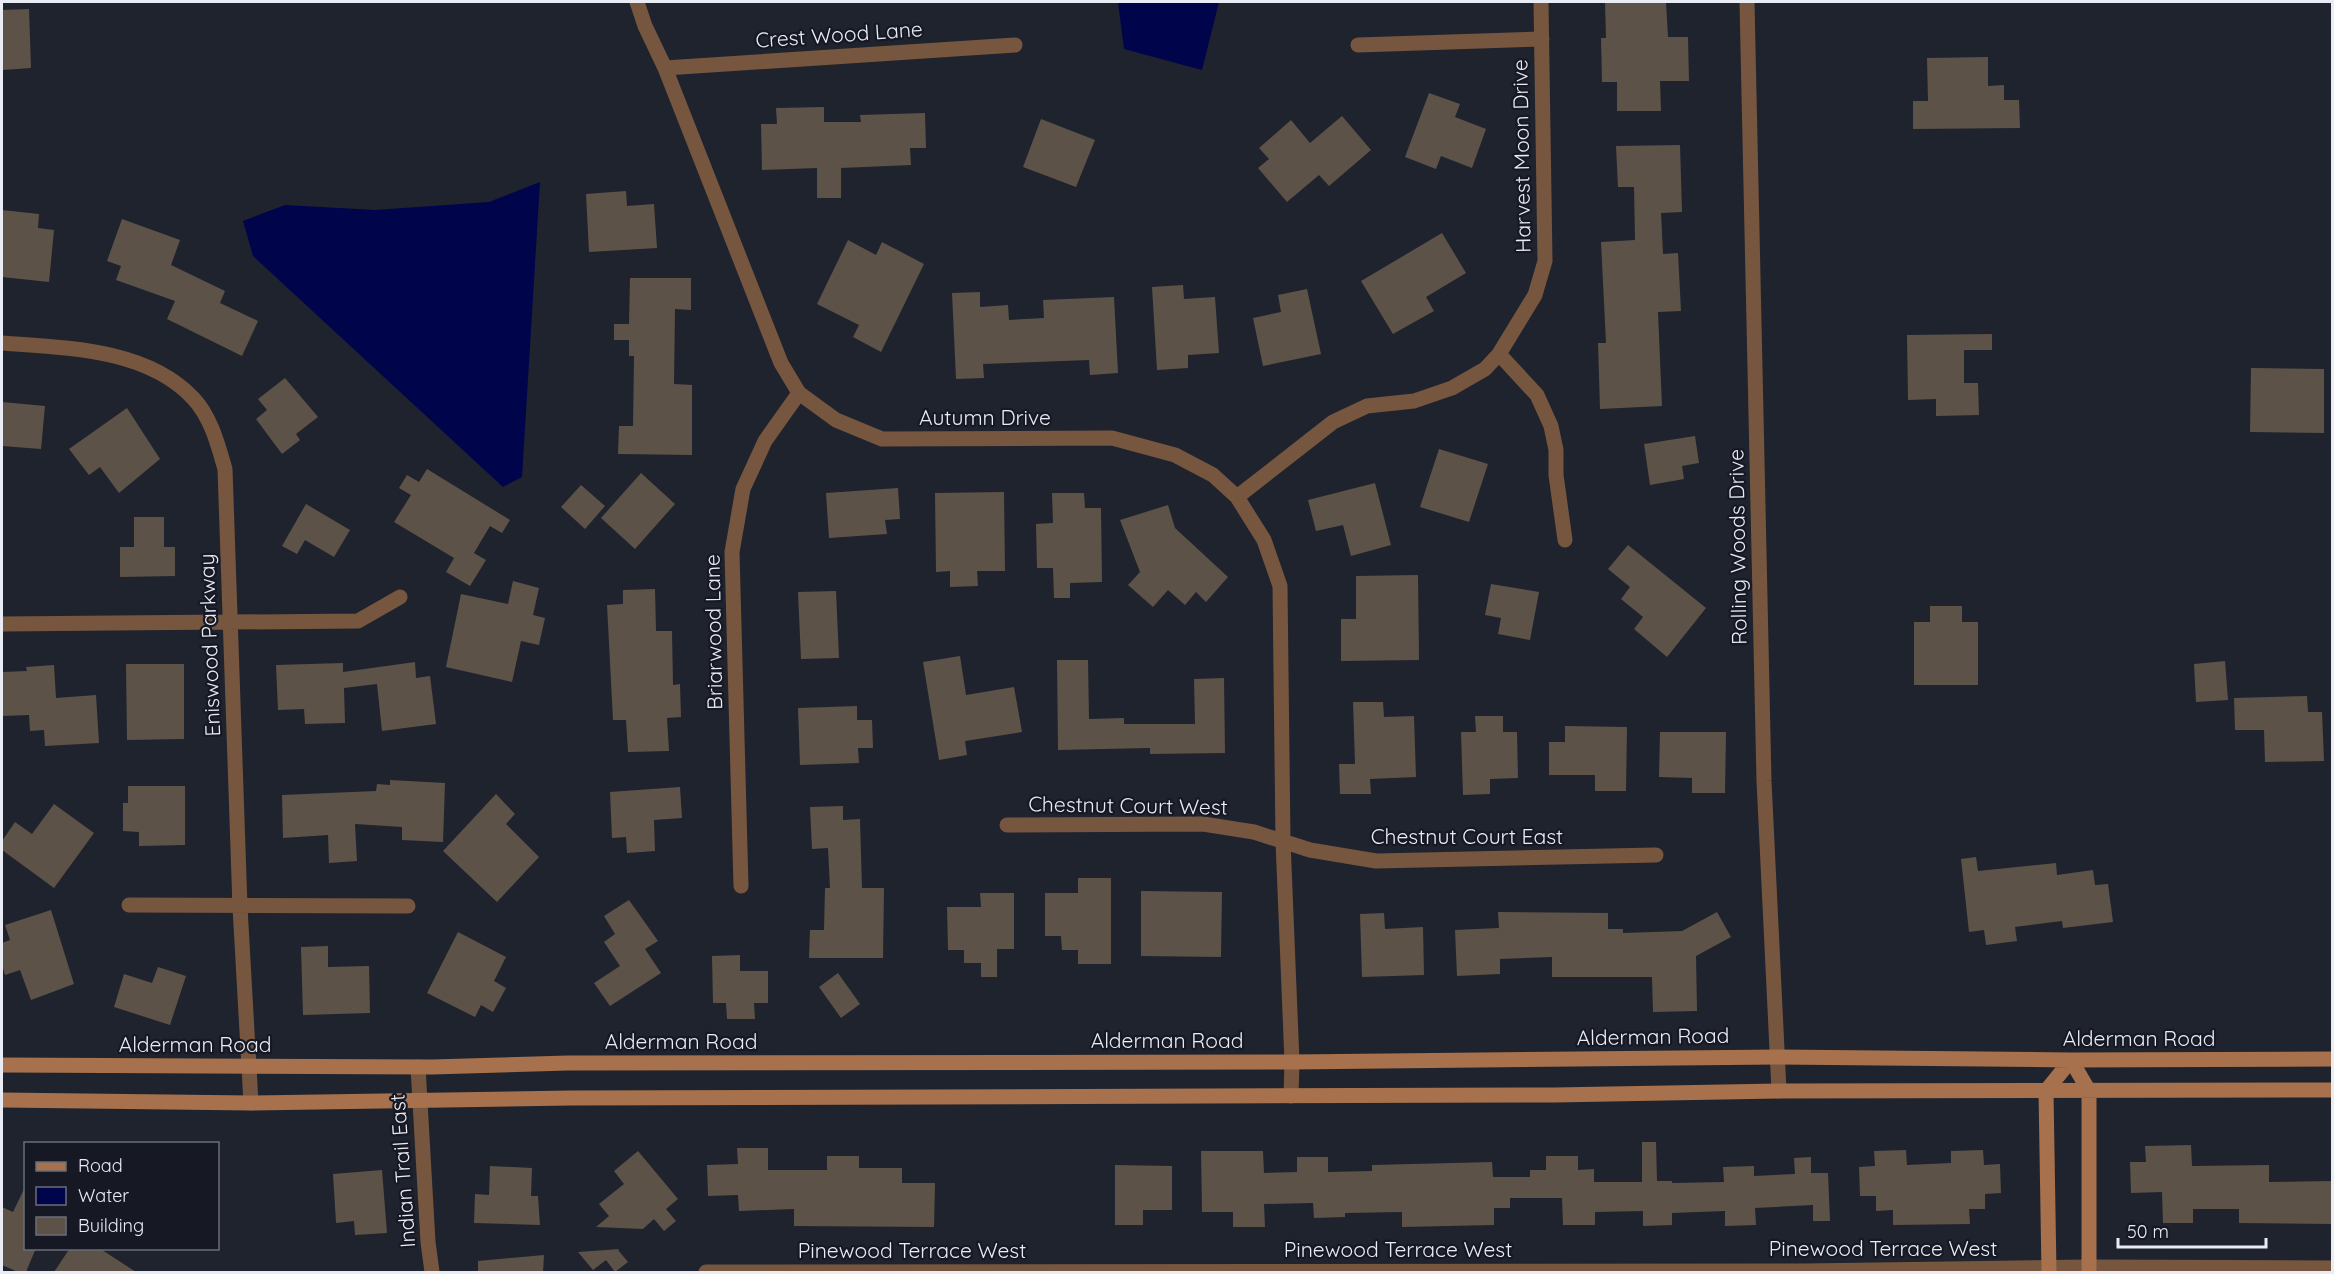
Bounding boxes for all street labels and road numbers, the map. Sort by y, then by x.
street label: Crest Wood Lane [754,15,923,53]
street label: Harvest Moon Drive [1506,59,1536,253]
street label: Autumn Drive [919,404,1051,430]
street label: Rolling Woods Drive [1722,449,1752,645]
street label: Eniswood Parkway [193,553,225,737]
street label: Briarwood Lane [699,554,727,710]
street label: Chestnut Court West [1028,790,1228,820]
street label: Chestnut Court East [1371,823,1563,849]
street label: Alderman Road [1576,1022,1730,1050]
street label: Alderman Road [2063,1025,2215,1051]
street label: Alderman Road [1091,1027,1243,1053]
street label: Alderman Road [605,1028,757,1054]
street label: Alderman Road [119,1031,271,1057]
street label: Indian Trail East [384,1093,420,1249]
street label: Pinewood Terrace West [1769,1235,1997,1261]
street label: Pinewood Terrace West [1284,1236,1512,1262]
street label: Pinewood Terrace West [798,1237,1026,1263]

